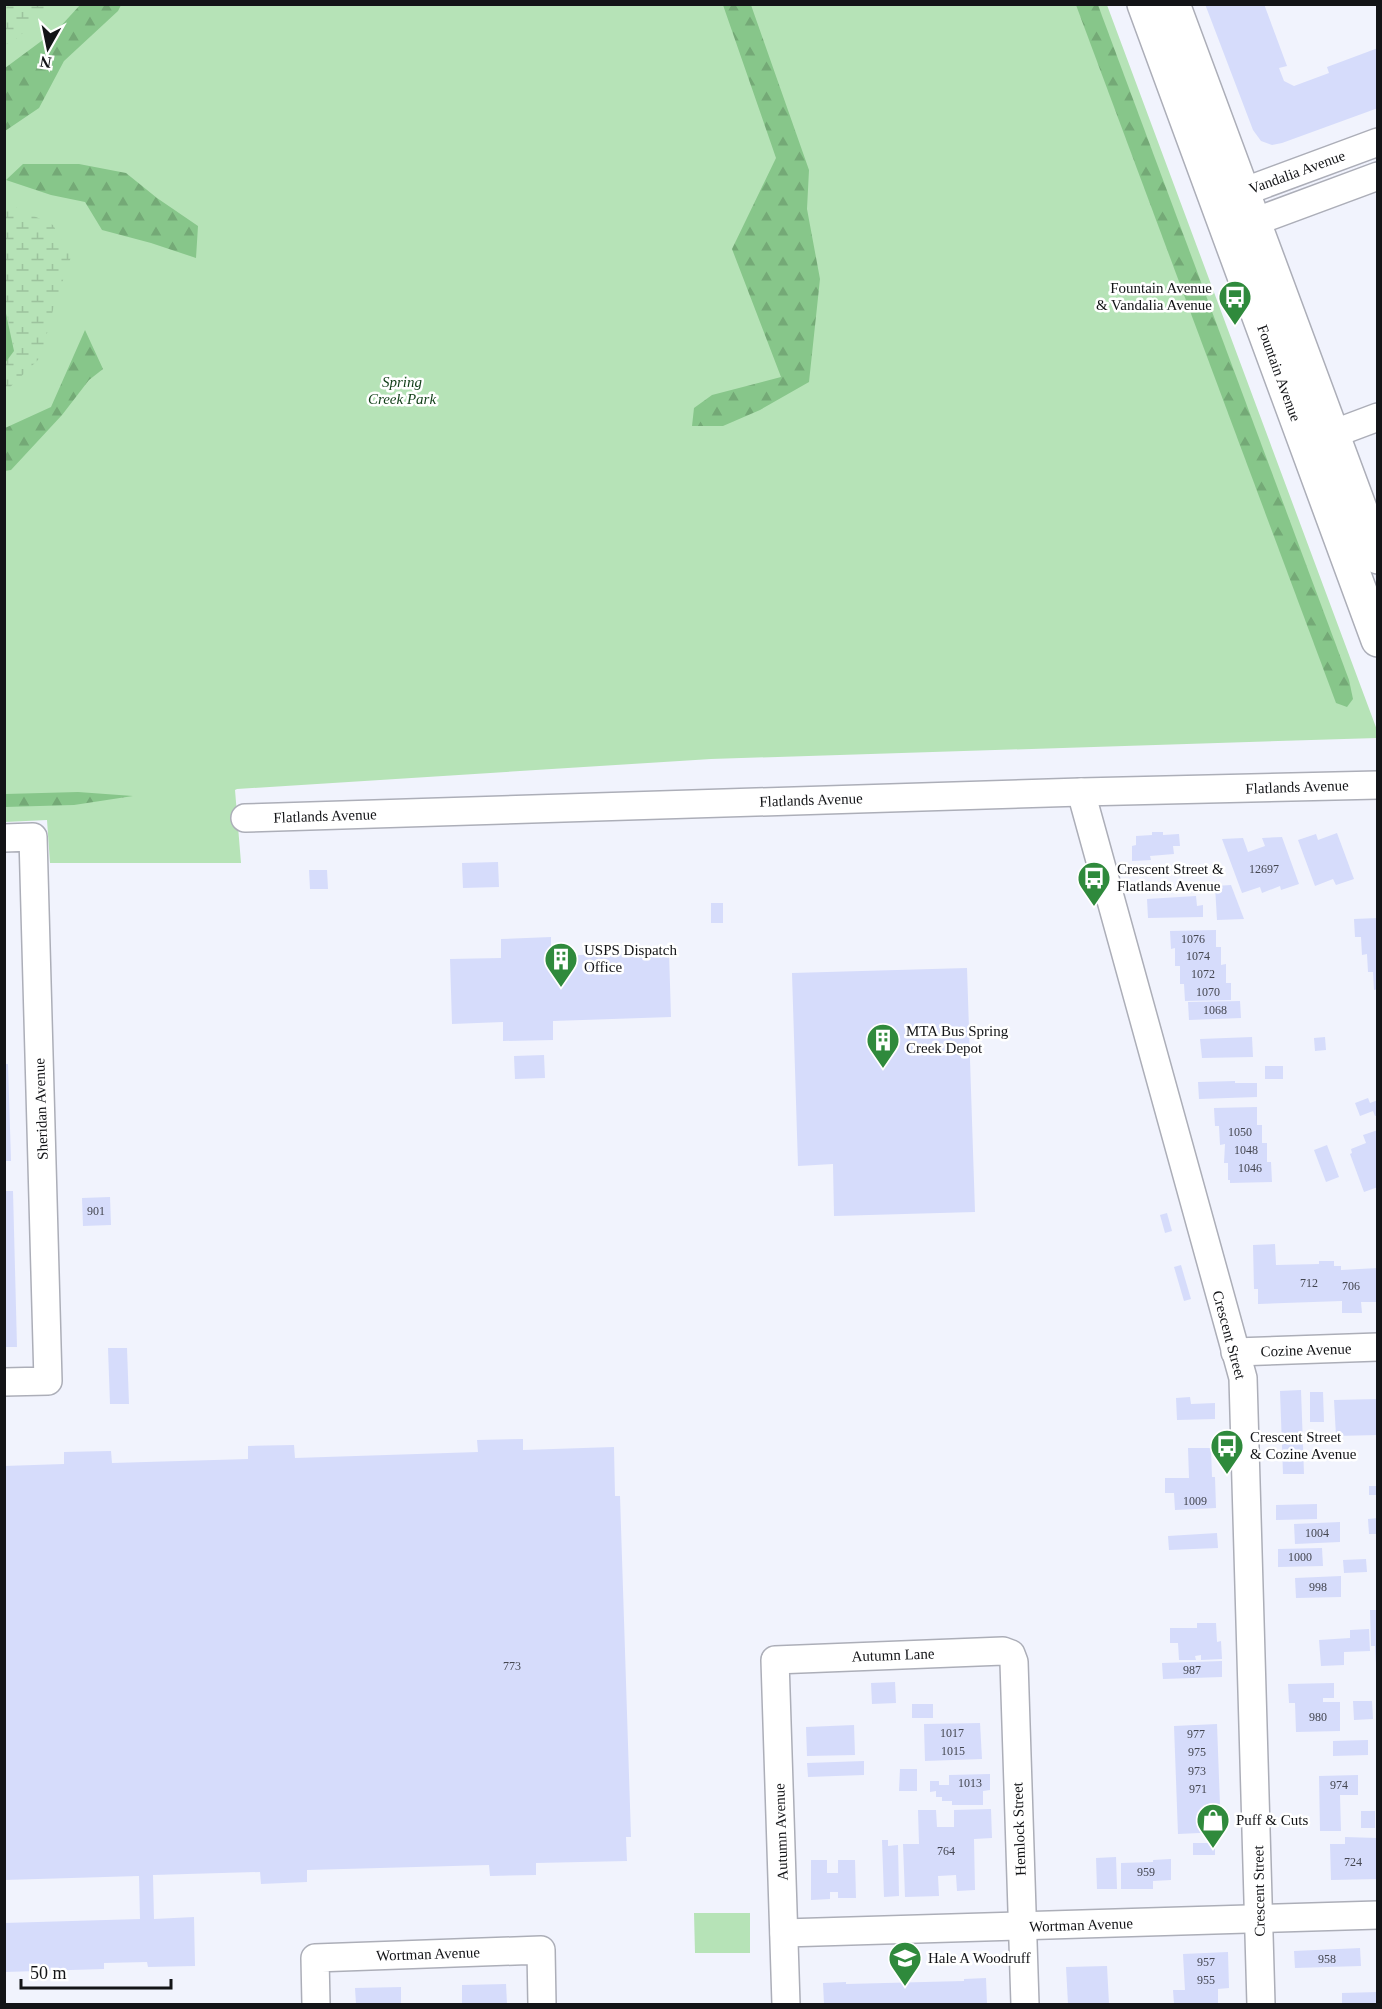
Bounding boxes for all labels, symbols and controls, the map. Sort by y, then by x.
north arrow [18,18,78,78]
text: N [38,53,53,72]
street label: Vandalia Avenue [1247,147,1347,197]
bus stop icon: Fountain Avenue & Vandalia Avenue [1217,279,1253,326]
place label: Fountain Avenue & Vandalia Avenue [1096,280,1212,313]
street label: Fountain Avenue [1254,322,1304,424]
park label: Spring Creek Park [368,374,436,407]
street label: Flatlands Avenue [1245,777,1349,797]
street label: Flatlands Avenue [759,790,863,810]
street label: Flatlands Avenue [273,806,377,826]
bus stop icon: Crescent Street & Flatlands Avenue [1076,860,1112,907]
place label: Crescent Street & Flatlands Avenue [1117,861,1224,894]
house number: 12697 [1249,862,1279,876]
house number: 1076 [1181,932,1205,946]
building icon: USPS Dispatch Office [543,941,579,988]
place label: USPS Dispatch Office [584,942,677,975]
house number: 1074 [1186,949,1210,963]
house number: 1072 [1191,967,1215,981]
house number: 1070 [1196,985,1220,999]
house number: 1068 [1203,1003,1227,1017]
building icon: MTA Bus Spring Creek Depot [865,1022,901,1069]
place label: MTA Bus Spring Creek Depot [906,1023,1009,1056]
street label: Sheridan Avenue [31,1058,51,1160]
house number: 1050 [1228,1125,1252,1139]
house number: 1048 [1234,1143,1258,1157]
house number: 1046 [1238,1161,1262,1175]
house number: 901 [87,1204,105,1218]
house number: 712 [1300,1276,1318,1290]
house number: 706 [1342,1279,1360,1293]
street label: Crescent Street [1209,1289,1249,1382]
street label: Cozine Avenue [1260,1340,1352,1360]
bus stop icon: Crescent Street & Cozine Avenue [1209,1428,1245,1475]
place label: Crescent Street & Cozine Avenue [1250,1429,1357,1462]
house number: 1009 [1183,1494,1207,1508]
house number: 1004 [1305,1526,1329,1540]
house number: 1000 [1288,1550,1312,1564]
house number: 998 [1309,1580,1327,1594]
street label: Autumn Lane [851,1646,935,1664]
house number: 773 [503,1659,521,1673]
house number: 987 [1183,1663,1201,1677]
house number: 980 [1309,1710,1327,1724]
house number: 1017 [940,1726,964,1740]
house number: 977 [1187,1727,1205,1741]
house number: 1015 [941,1744,965,1758]
house number: 975 [1188,1745,1206,1759]
house number: 973 [1188,1764,1206,1778]
house number: 1013 [958,1776,982,1790]
house number: 974 [1330,1778,1348,1792]
street label: Hemlock Street [1009,1781,1029,1876]
house number: 971 [1189,1782,1207,1796]
street label: Autumn Avenue [771,1783,791,1881]
shop icon: Puff & Cuts [1195,1802,1231,1849]
place label: Puff & Cuts [1236,1812,1308,1828]
house number: 764 [937,1844,955,1858]
street label: Crescent Street [1250,1844,1268,1937]
house number: 724 [1344,1855,1362,1869]
house number: 959 [1137,1865,1155,1879]
street label: Wortman Avenue [1029,1915,1134,1935]
school or university icon: Hale A Woodruff [887,1940,923,1987]
street label: Wortman Avenue [376,1944,481,1964]
place label: Hale A Woodruff [928,1950,1030,1966]
scale bar [21,1952,171,1990]
house number: 958 [1318,1952,1336,1966]
house number: 957 [1197,1955,1215,1969]
text: 50 m [30,1963,67,1983]
house number: 955 [1197,1973,1215,1987]

